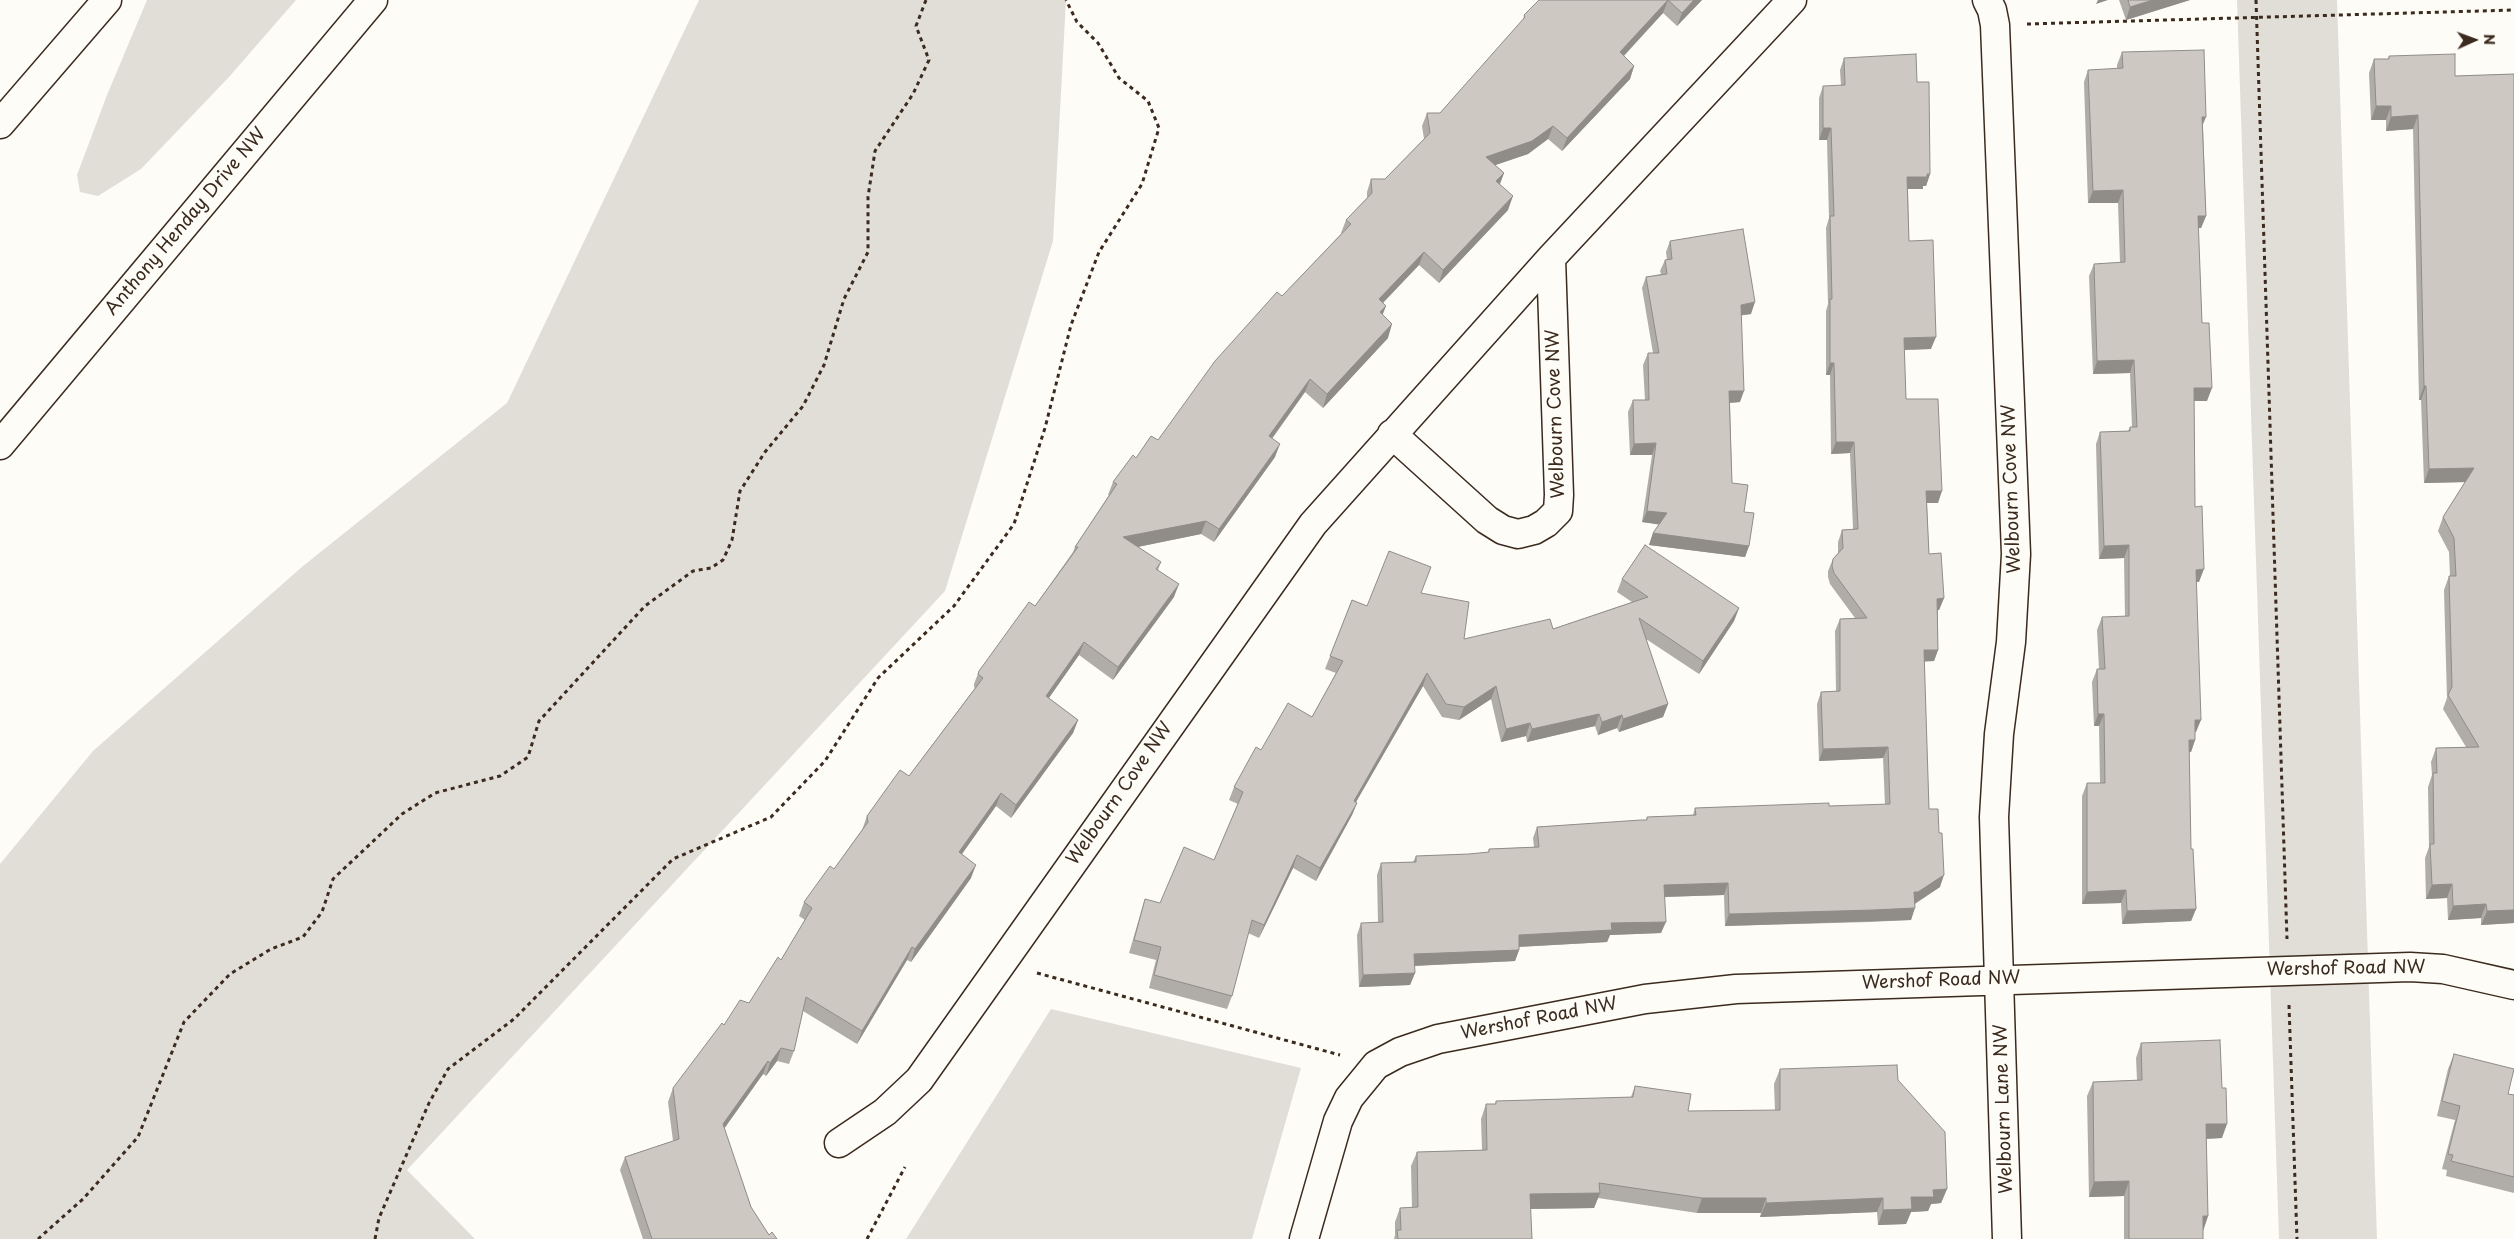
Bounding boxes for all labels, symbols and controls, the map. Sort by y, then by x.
north arrow [2449,15,2499,65]
text: N [2479,34,2500,45]
street label: Anthony Henday Drive NW [101,124,271,320]
street label: Welbourn Cove NW [1542,329,1570,499]
street label: Welbourn Cove NW [1998,404,2026,574]
street label: Welbourn Cove NW [1063,719,1177,869]
street label: Wershof Road NW [2267,957,2425,981]
street label: Wershof Road NW [1861,967,2021,995]
street label: Wershof Road NW [1459,993,1619,1045]
street label: Welbourn Lane NW [1990,1024,2018,1194]

